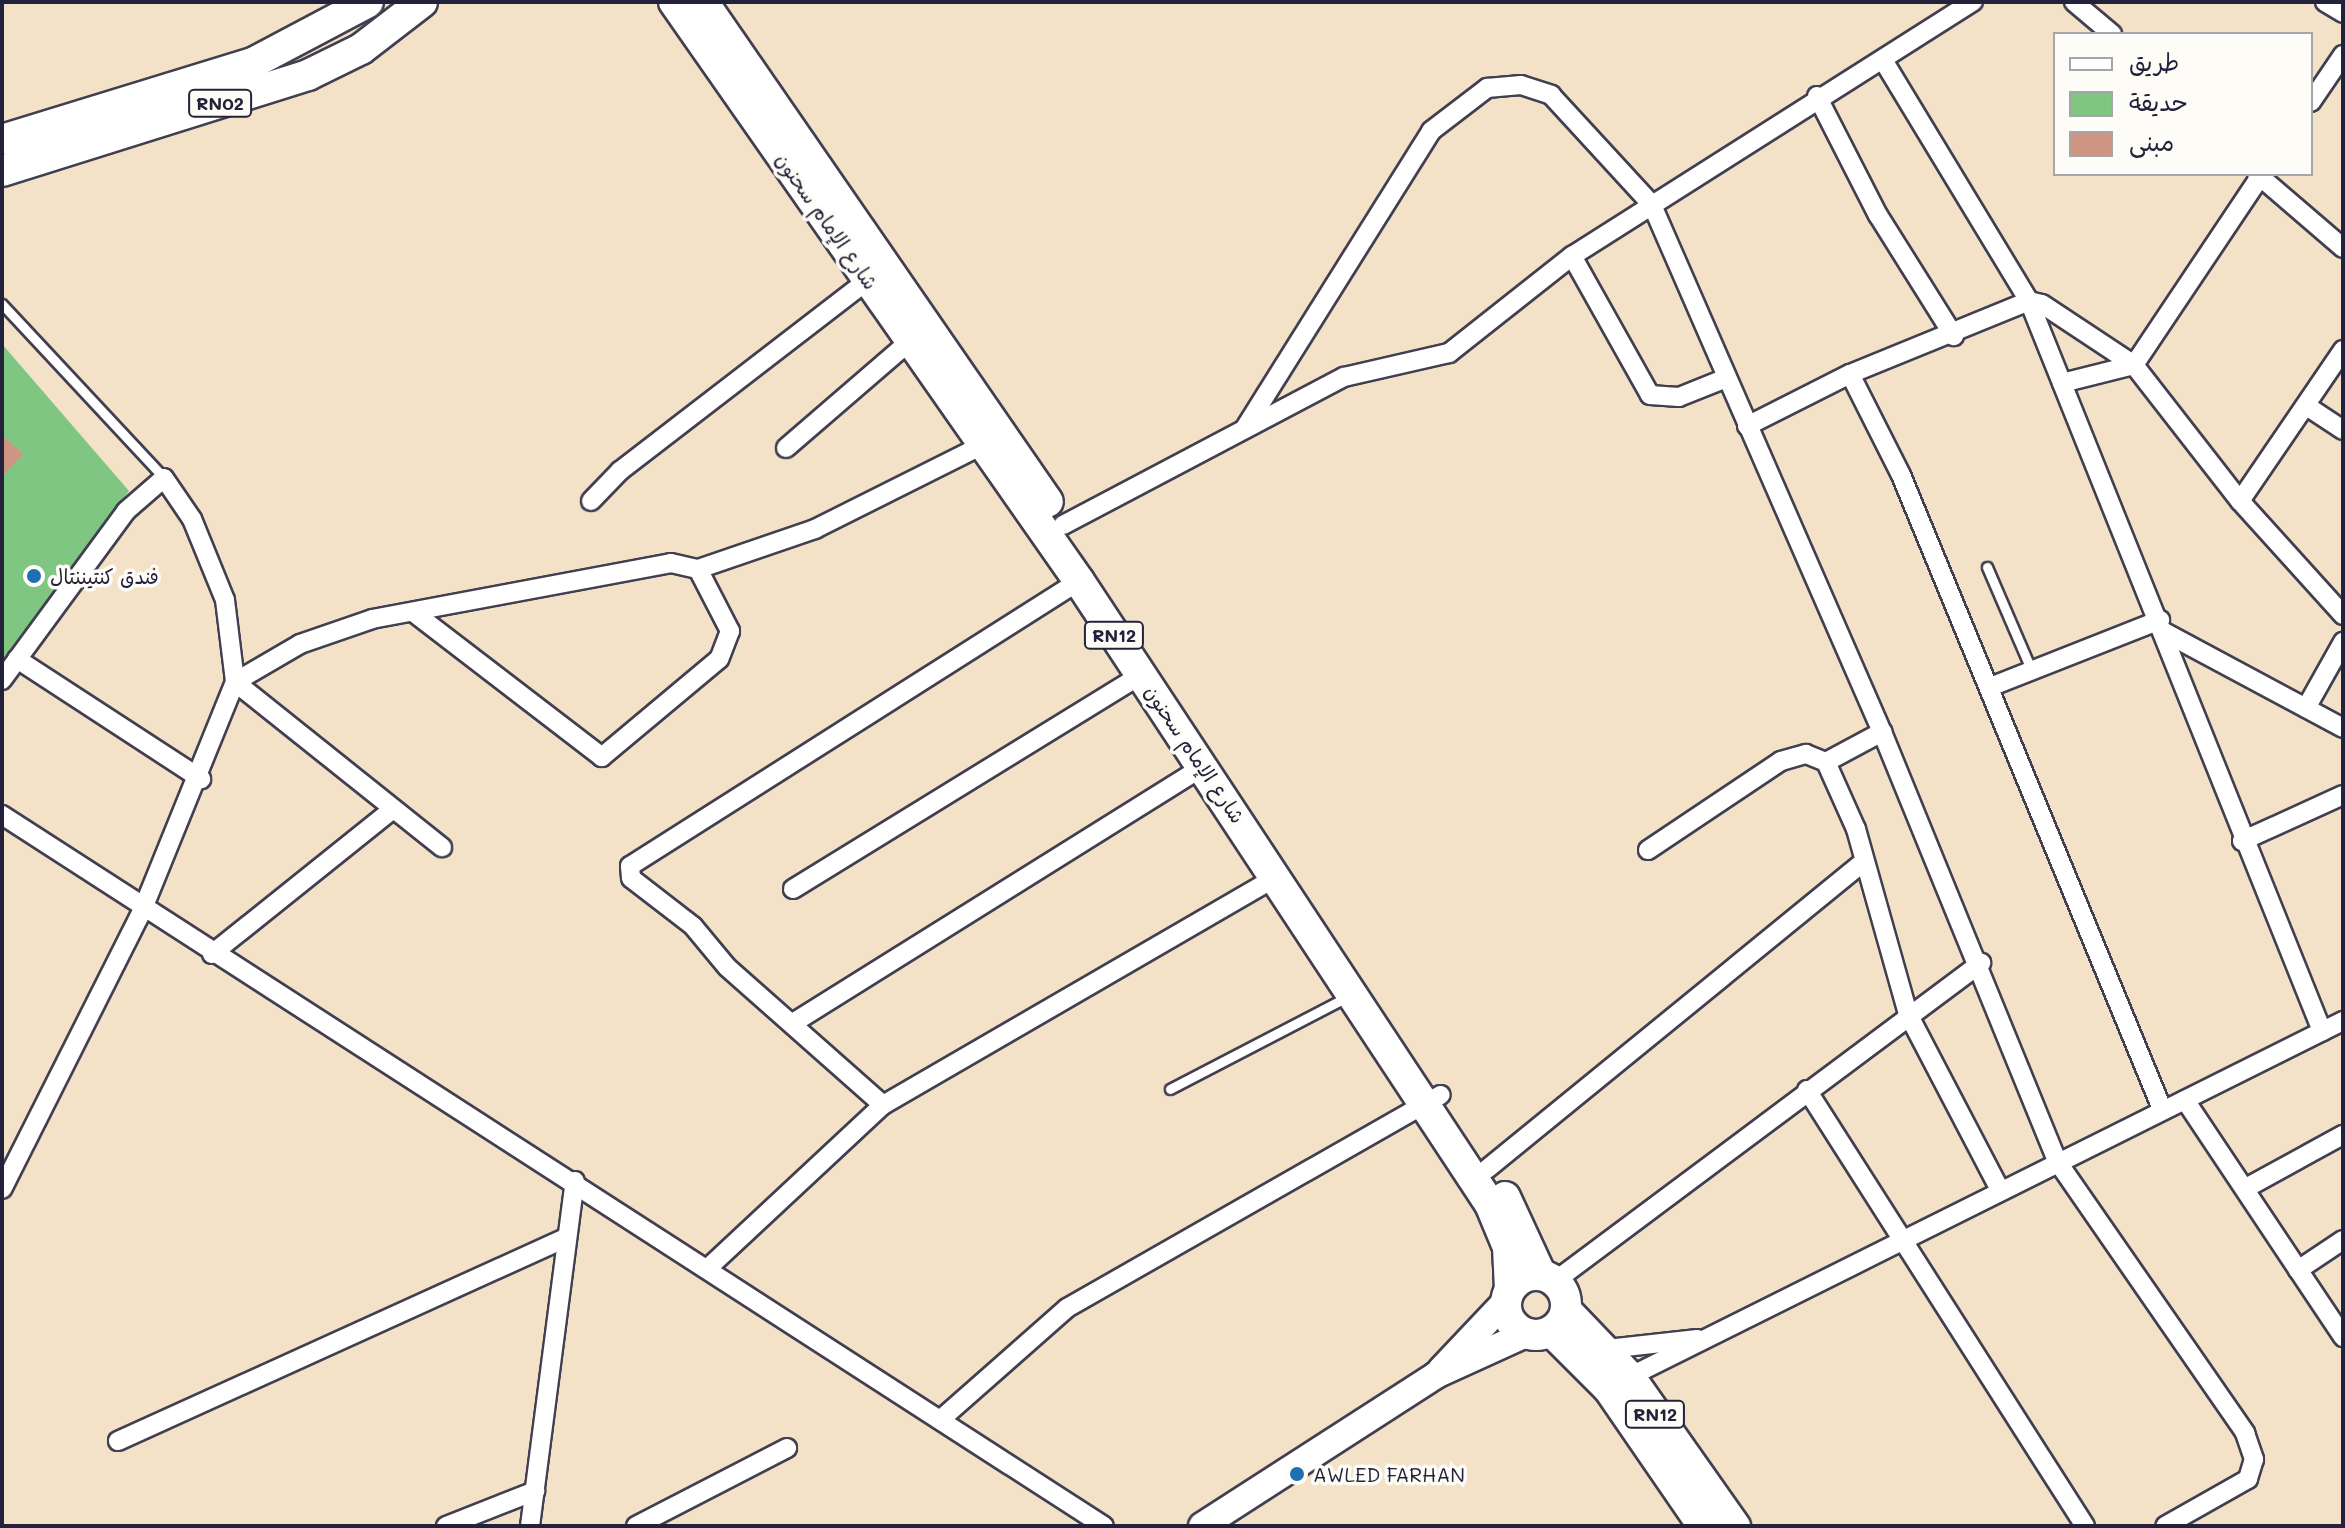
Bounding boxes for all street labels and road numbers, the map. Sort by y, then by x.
road number: RN02 [188,89,252,117]
street label: شارع الإمام سحنون [771,148,883,294]
road number: RN12 [1082,621,1146,649]
street label: شارع الإمام سحنون [1140,680,1250,828]
road number: RN12 [1623,1400,1687,1428]

